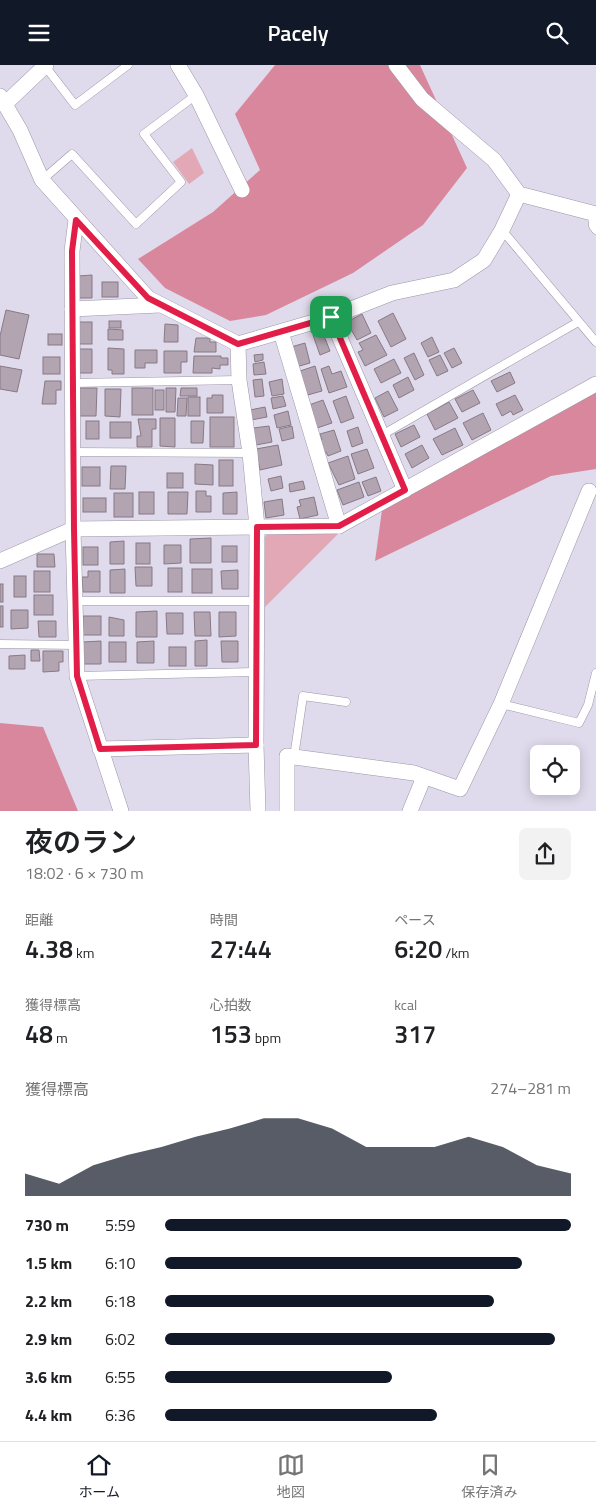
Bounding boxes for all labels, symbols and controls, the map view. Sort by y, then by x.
text: Pacely [267,16,329,50]
icon: menu [25,19,53,47]
icon: search [543,19,571,47]
pin [310,296,352,338]
icon: arrive [317,303,345,331]
map controls [530,745,580,795]
button: locate [530,745,580,795]
text: 夜のラン [25,820,137,863]
button: share [519,828,571,880]
text: 18:02 · 6 × 730 m [25,861,144,885]
text: 距離 [25,909,53,930]
text: 時間 [210,909,238,930]
text: ペース [394,909,436,930]
text: 4.38 [25,930,73,968]
text: 27:44 [210,930,272,968]
text: 6:20 [394,930,442,968]
text: km [73,942,94,963]
text: /km [442,942,470,963]
text: 獲得標高 [25,994,81,1015]
text: 心拍数 [210,994,252,1015]
text: kcal [394,994,417,1015]
text: 48 [25,1015,53,1053]
text: 153 [210,1015,252,1053]
text: 317 [394,1015,436,1053]
text: m [53,1027,68,1048]
text: bpm [252,1027,281,1048]
text: 274–281 m [490,1076,571,1100]
text: 獲得標高 [25,1077,89,1101]
text: 730 m [25,1213,69,1237]
text: 5:59 [105,1213,135,1237]
text: 1.5 km [25,1251,72,1275]
text: 6:10 [105,1251,135,1275]
text: 2.2 km [25,1289,72,1313]
text: 6:18 [105,1289,135,1313]
text: 2.9 km [25,1327,72,1351]
text: 6:02 [105,1327,135,1351]
text: 3.6 km [25,1365,72,1389]
text: 6:55 [105,1365,135,1389]
text: 4.4 km [25,1403,72,1427]
text: 6:36 [105,1403,135,1427]
tab: ホーム [78,1451,120,1502]
tab: 地図 [277,1451,305,1502]
tab: 保存済み [462,1451,518,1502]

